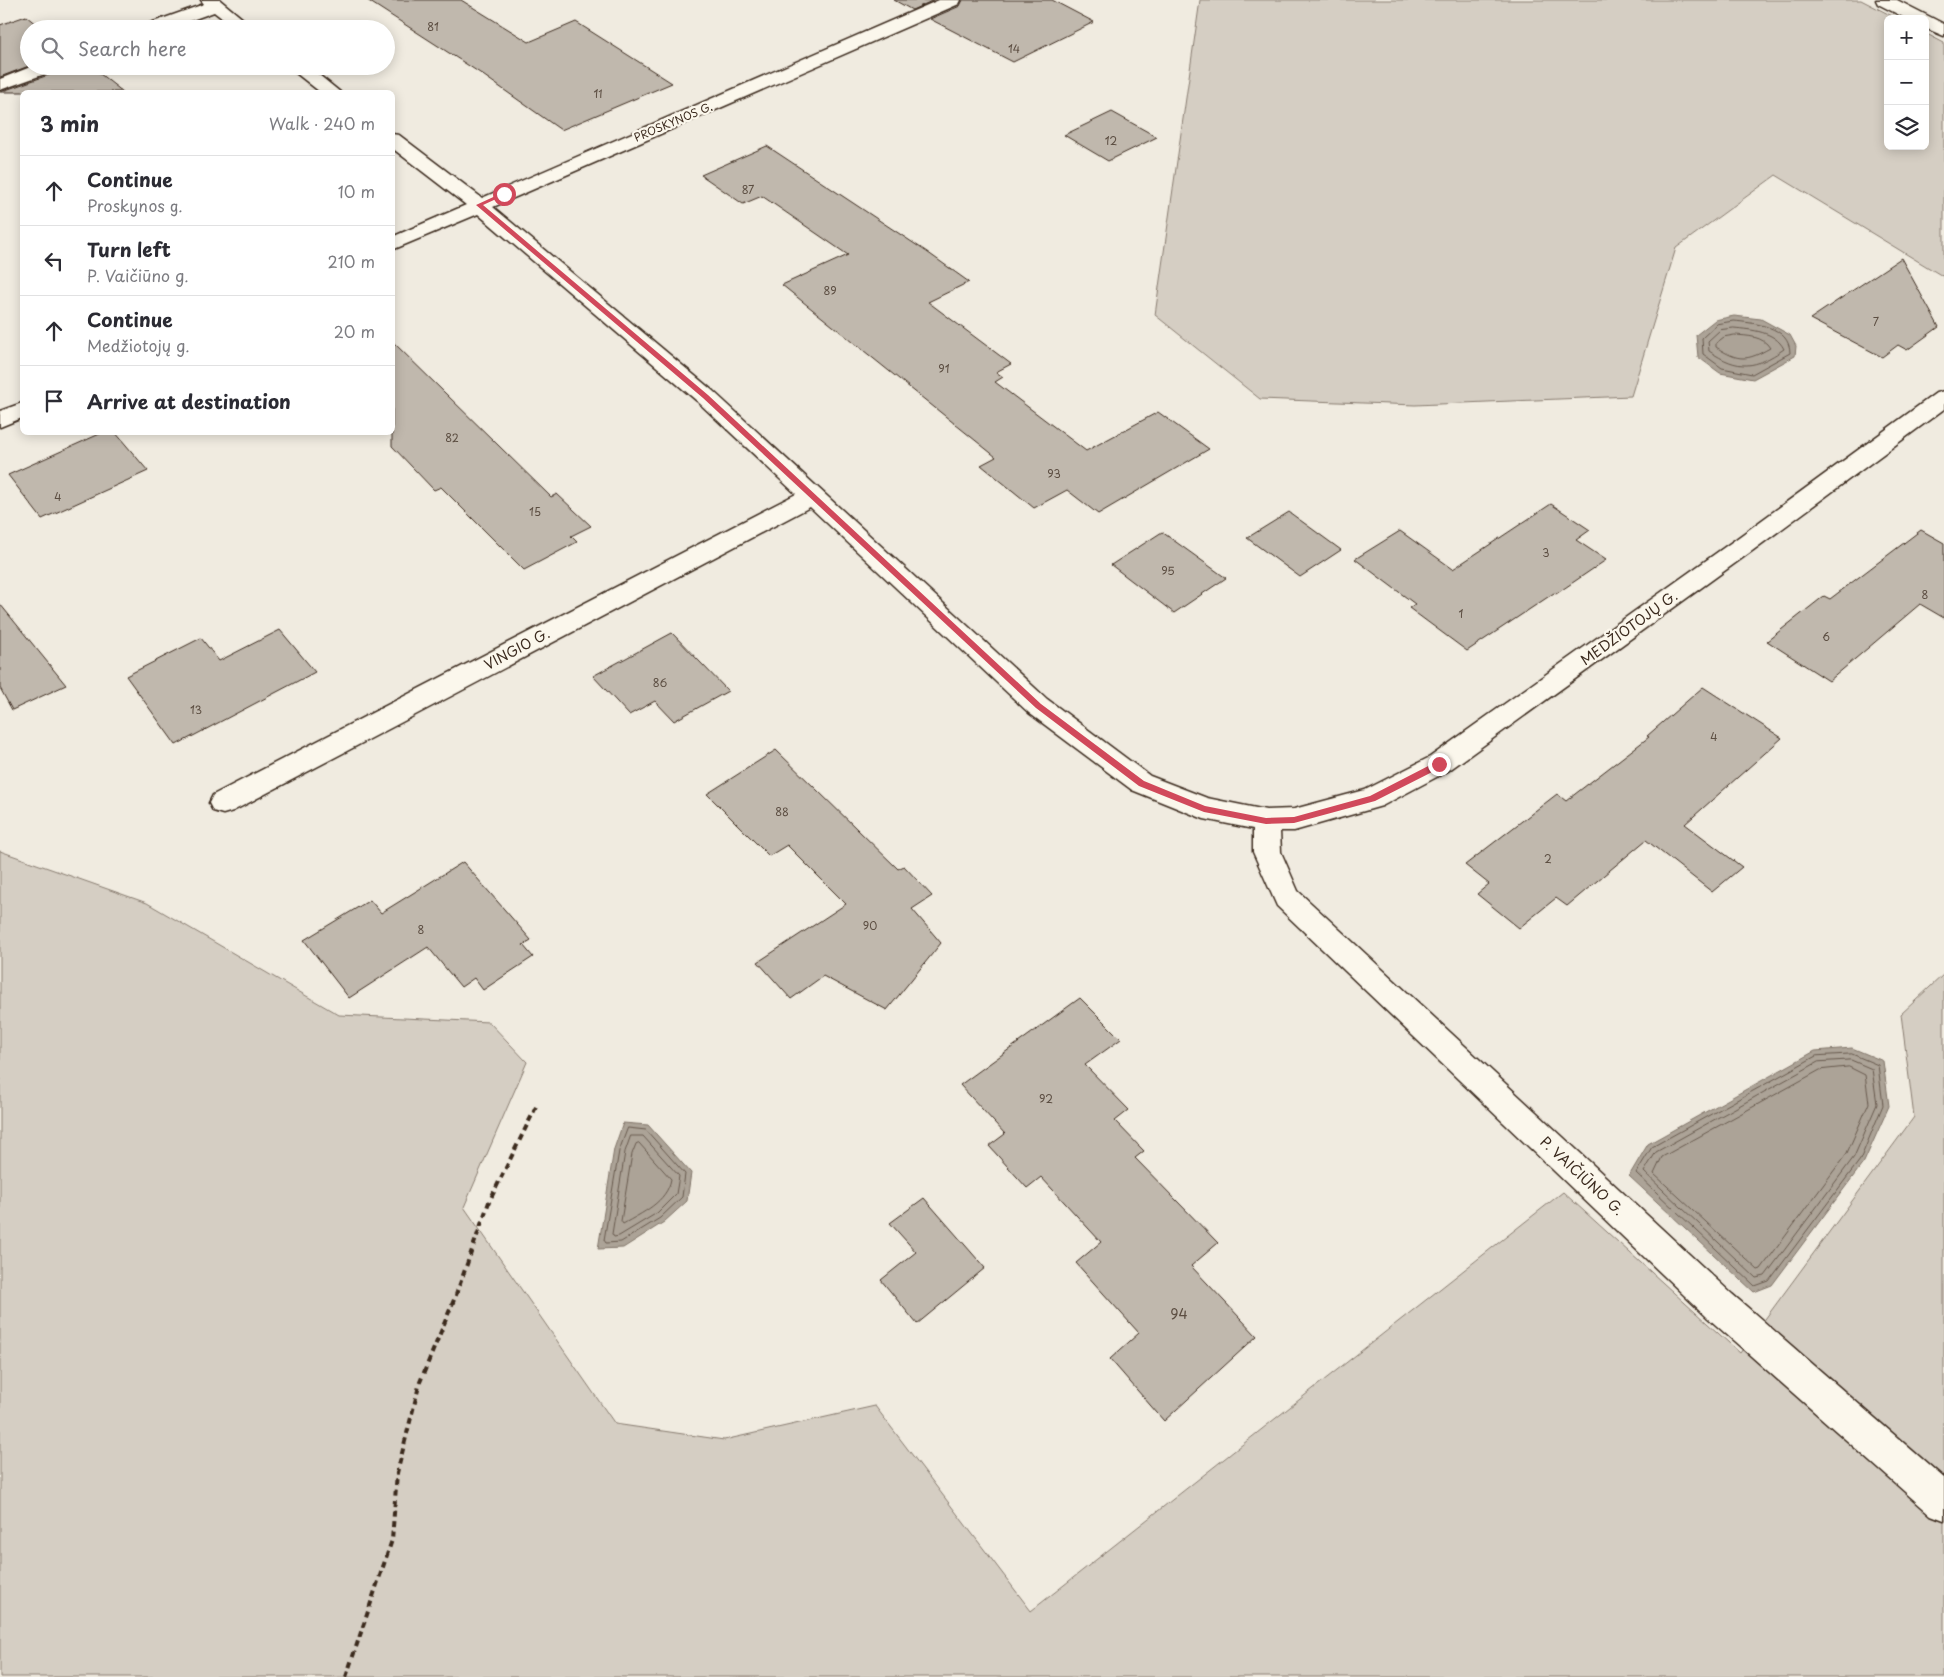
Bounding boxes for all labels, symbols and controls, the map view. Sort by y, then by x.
map controls [1884,15,1929,150]
button: + [1884,15,1929,60]
house number: 81 [427,18,439,35]
search box [20,20,395,75]
icon: search [38,34,66,62]
text: Search here [78,34,187,62]
house number: 14 [1008,40,1020,57]
button: − [1884,60,1929,105]
house number: 11 [593,85,603,102]
street label: PROSKYNOS G. [631,97,715,146]
button: layers [1884,105,1929,150]
text: 3 min [40,107,99,139]
text: Walk · 240 m [269,111,375,135]
house number: 12 [1105,132,1118,149]
text: Continue [87,165,173,193]
icon: ahead [40,177,68,205]
text: 10 m [338,179,375,203]
house number: 87 [742,181,754,198]
route start [493,183,516,206]
text: Proskynos g. [87,193,183,217]
text: Turn left [87,235,171,263]
icon: left [40,247,68,275]
text: 210 m [327,249,375,273]
text: P. Vaičiūno g. [87,263,189,287]
house number: 89 [823,282,837,299]
text: Continue [87,305,173,333]
house number: 7 [1873,313,1879,330]
icon: ahead [40,317,68,345]
text: 20 m [334,319,375,343]
text: Medžiotojų g. [87,333,190,357]
house number: 91 [938,360,950,377]
icon: arrive [40,387,68,415]
text: Arrive at destination [87,387,291,415]
house number: 82 [445,429,459,446]
house number: 93 [1047,465,1061,482]
house number: 4 [54,488,62,505]
house number: 15 [529,503,541,520]
house number: 3 [1542,544,1550,561]
house number: 95 [1161,562,1175,579]
street label: MEDŽIOTOJŲ G. [1576,585,1682,670]
house number: 8 [1922,586,1929,603]
house number: 1 [1459,605,1464,622]
street label: VINGIO G. [480,623,553,675]
house number: 6 [1822,628,1830,645]
house number: 86 [653,674,667,691]
house number: 13 [190,701,202,718]
house number: 4 [1710,728,1718,745]
route end [1428,753,1451,776]
house number: 88 [775,803,789,820]
house number: 2 [1544,850,1552,867]
house number: 90 [863,917,877,934]
house number: 8 [418,921,425,938]
house number: 92 [1039,1090,1053,1107]
street label: P. VAIČIŪNO G. [1536,1131,1629,1220]
house number: 94 [1170,1303,1188,1324]

